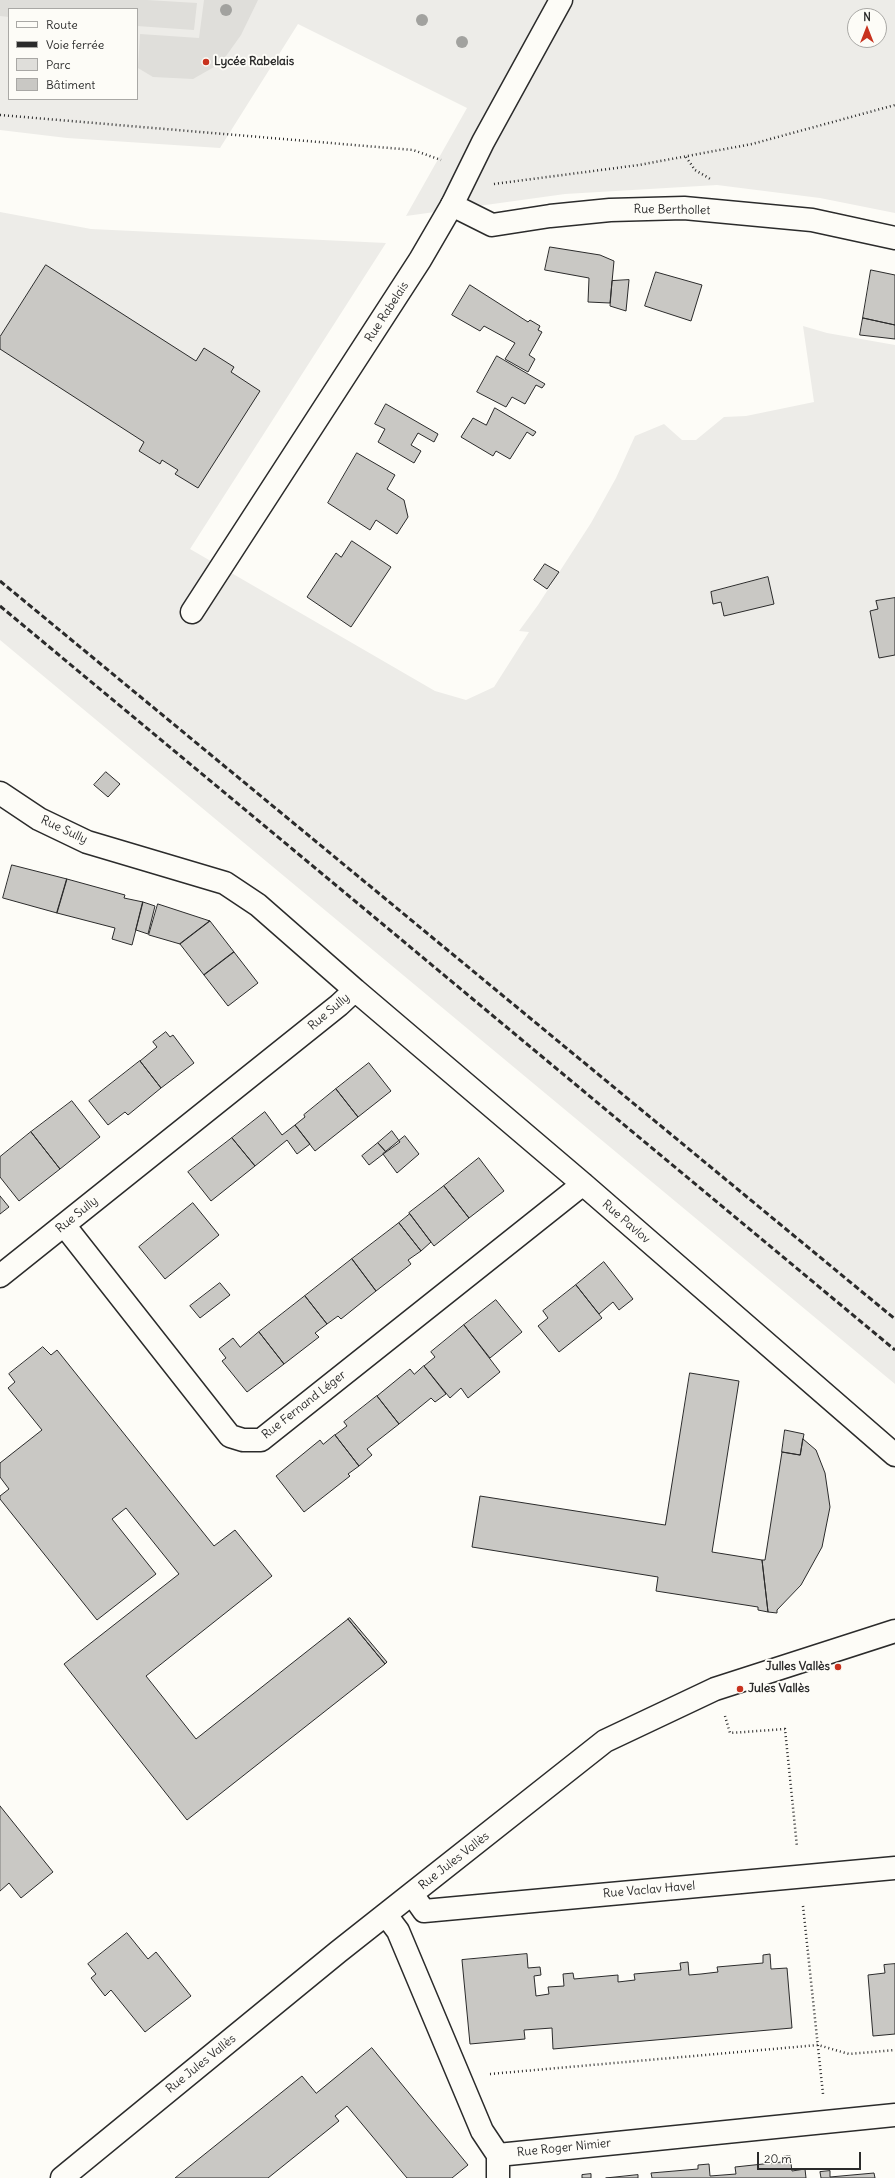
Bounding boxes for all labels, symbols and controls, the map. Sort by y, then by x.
legend [8,8,138,100]
north arrow [847,8,887,48]
text: N [863,10,871,24]
text: Route [46,17,78,32]
text: Voie ferrée [46,37,104,52]
place label: Lycée Rabelais [214,55,294,69]
text: Parc [46,57,71,72]
marker: Lycée Rabelais [201,57,211,67]
text: Bâtiment [46,77,95,92]
street label: Rue Berthollet [634,202,710,218]
street label: Rue Rabelais [362,279,412,345]
street label: Rue Sully [38,813,90,847]
street label: Rue Sully [305,991,353,1033]
street label: Rue Sully [53,1194,101,1236]
street label: Rue Pavlov [599,1197,653,1247]
street label: Rue Fernand Léger [259,1368,349,1442]
place label: Julles Vallès [766,1660,830,1674]
marker: Julles Vallès [833,1662,843,1672]
place label: Jules Vallès [748,1682,810,1696]
marker: Jules Vallès [735,1684,745,1694]
street label: Rue Jules Vallès [416,1829,492,1893]
street label: Rue Vaclav Havel [602,1879,696,1901]
street label: Rue Jules Vallès [163,2031,239,2097]
street label: Rue Roger Nimier [516,2136,612,2160]
scale bar [759,2144,863,2170]
text: 20 m [764,2151,792,2166]

